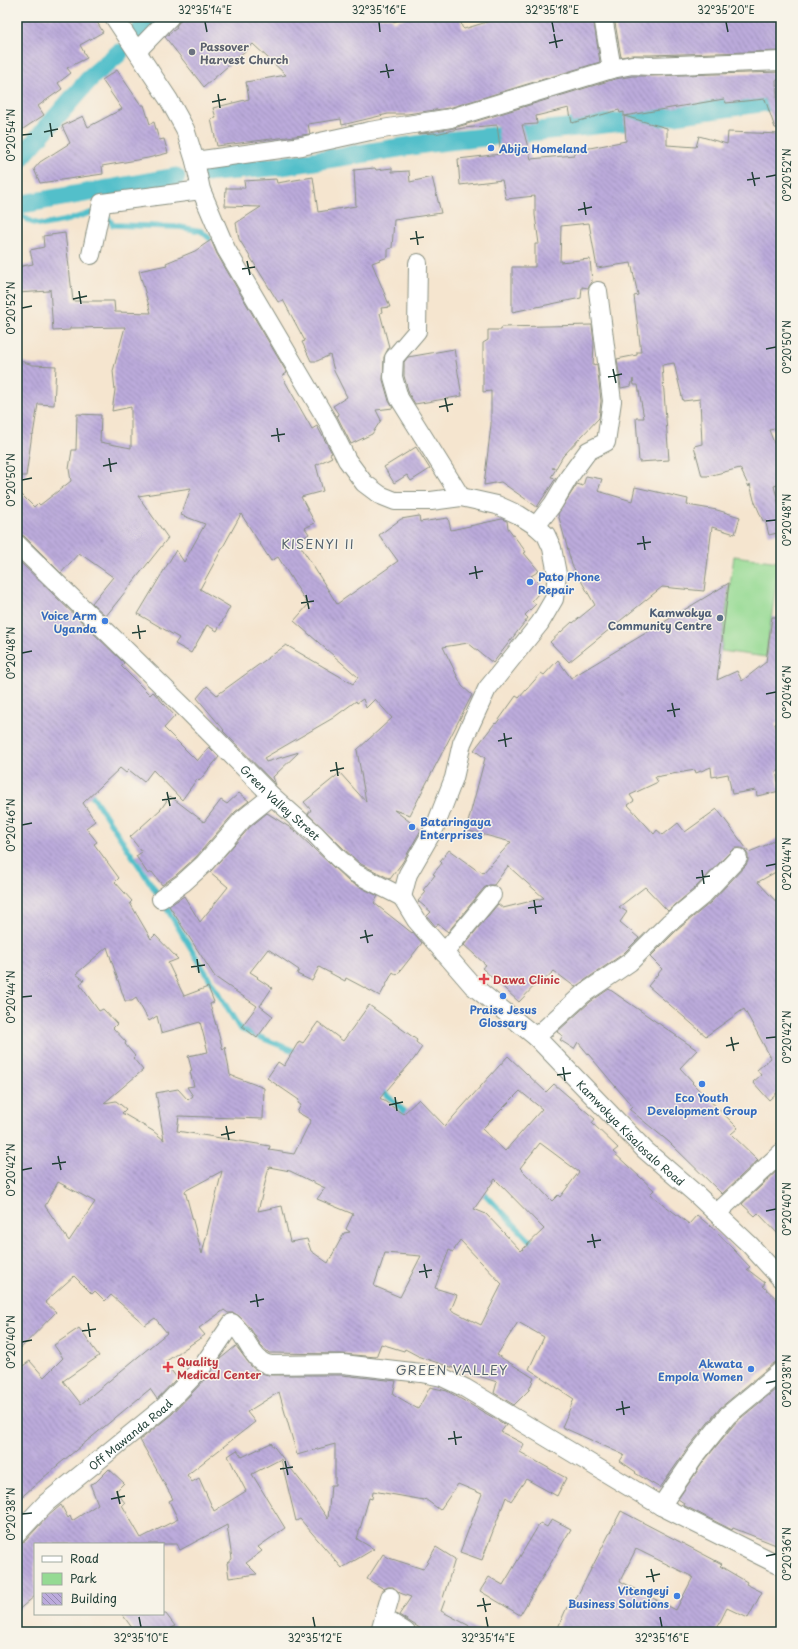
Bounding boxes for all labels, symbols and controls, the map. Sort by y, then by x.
text: 32°35'14"E [178,2,232,17]
text: 32°35'16"E [352,2,406,17]
text: 32°35'18"E [525,2,579,17]
text: 32°35'20"E [697,2,755,17]
place label: Passover Harvest Church [200,38,289,68]
marker: Passover Harvest Church [187,47,197,57]
text: 0°20'54"N [3,108,18,161]
place label: Abija Homeland [498,140,588,157]
marker: Abija Homeland [486,143,496,153]
text: 0°20'52"N [779,148,794,201]
text: 0°20'52"N [3,281,18,334]
text: 0°20'50"N [779,320,794,374]
text: 0°20'50"N [3,453,18,507]
text: 0°20'48"N [779,493,794,546]
district label: KISENYI II [281,534,355,553]
place label: Pato Phone Repair [538,568,601,598]
marker: Pato Phone Repair [525,577,535,587]
place label: Kamwokya Community Centre [608,604,713,634]
place label: Voice Arm Uganda [41,607,98,637]
marker: Kamwokya Community Centre [715,613,725,623]
marker: Voice Arm Uganda [100,616,110,626]
text: 0°20'48"N [3,626,18,679]
text: 0°20'46"N [779,665,794,719]
street label: Green Valley Street [237,760,325,844]
text: 0°20'46"N [3,798,18,852]
place label: Bataringaya Enterprises [420,813,492,843]
marker: Bataringaya Enterprises [407,822,417,832]
text: 0°20'44"N [779,837,794,891]
text: 0°20'44"N [3,970,18,1024]
place label: Dawa Clinic [493,971,560,988]
marker: Dawa Clinic [478,973,490,985]
marker: Praise Jesus Glossary [498,991,508,1001]
place label: Praise Jesus Glossary [469,1001,537,1031]
text: 0°20'42"N [779,1010,794,1064]
street label: Kamwokya Kisalosalo Road [573,1076,689,1189]
marker: Eco Youth Development Group [697,1079,707,1089]
place label: Eco Youth Development Group [647,1089,757,1119]
text: 0°20'42"N [3,1143,18,1197]
text: 0°20'40"N [779,1182,794,1236]
text: 0°20'40"N [3,1315,18,1369]
place label: Quality Medical Center [177,1353,262,1383]
text: 0°20'38"N [779,1354,794,1408]
place label: Akwata Empola Women [658,1355,743,1385]
district label: GREEN VALLEY [396,1360,508,1379]
marker: Quality Medical Center [162,1361,174,1373]
marker: Akwata Empola Women [746,1364,756,1374]
street label: Off Mawanda Road [85,1395,176,1474]
text: 0°20'38"N [3,1487,18,1541]
text: 0°20'36"N [779,1527,794,1581]
legend [34,1543,164,1615]
text: Road [70,1549,99,1567]
text: Park [70,1569,97,1587]
place label: Vitengeyi Business Solutions [568,1582,670,1612]
text: Building [70,1589,117,1607]
marker: Vitengeyi Business Solutions [672,1591,682,1601]
text: 32°35'10"E [114,1630,168,1645]
text: 32°35'12"E [288,1630,342,1645]
text: 32°35'14"E [461,1630,515,1645]
text: 32°35'16"E [635,1630,689,1645]

